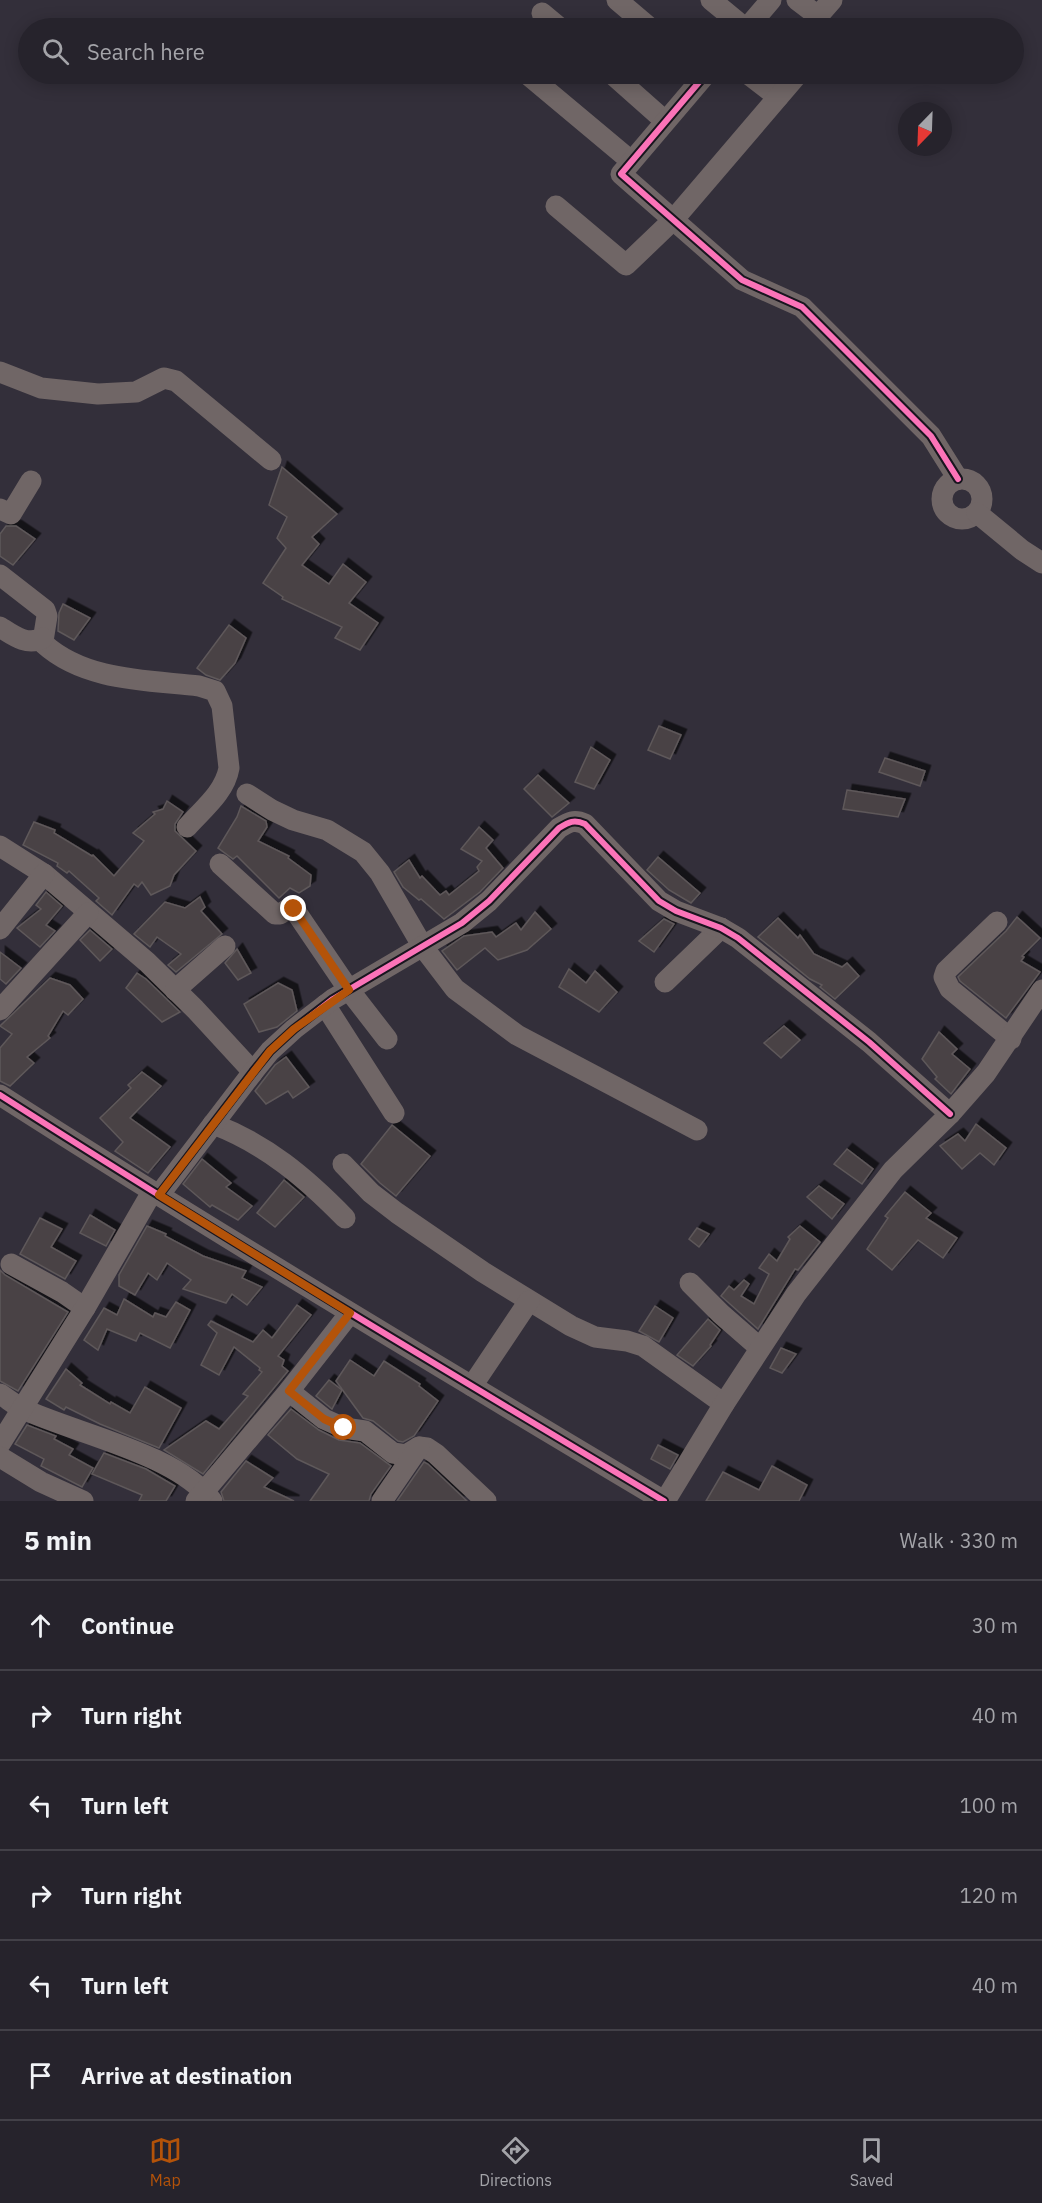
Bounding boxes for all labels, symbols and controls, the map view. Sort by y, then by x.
search box [18,18,1024,84]
icon: search [39,35,72,68]
text: Search here [87,37,205,66]
north arrow [898,102,952,156]
route end [280,895,306,921]
route start [330,1414,356,1440]
text: 5 min [24,1523,92,1557]
text: Walk · 330 m [900,1527,1018,1554]
icon: ahead [24,1609,57,1642]
text: Continue [81,1611,174,1640]
text: 30 m [972,1612,1018,1639]
icon: right [24,1699,57,1732]
text: Turn right [81,1701,182,1730]
text: 40 m [972,1702,1018,1729]
icon: left [24,1789,57,1822]
text: Turn left [81,1791,169,1820]
text: 100 m [960,1792,1018,1819]
icon: right [24,1879,57,1912]
text: Turn right [81,1881,182,1910]
text: 120 m [960,1882,1018,1909]
icon: left [24,1969,57,2002]
text: Turn left [81,1971,169,2000]
text: 40 m [972,1972,1018,1999]
icon: arrive [24,2059,57,2092]
text: Arrive at destination [81,2061,292,2090]
tab: Map [149,2134,182,2190]
tab: Directions [479,2134,552,2190]
tab: Saved [850,2134,893,2190]

